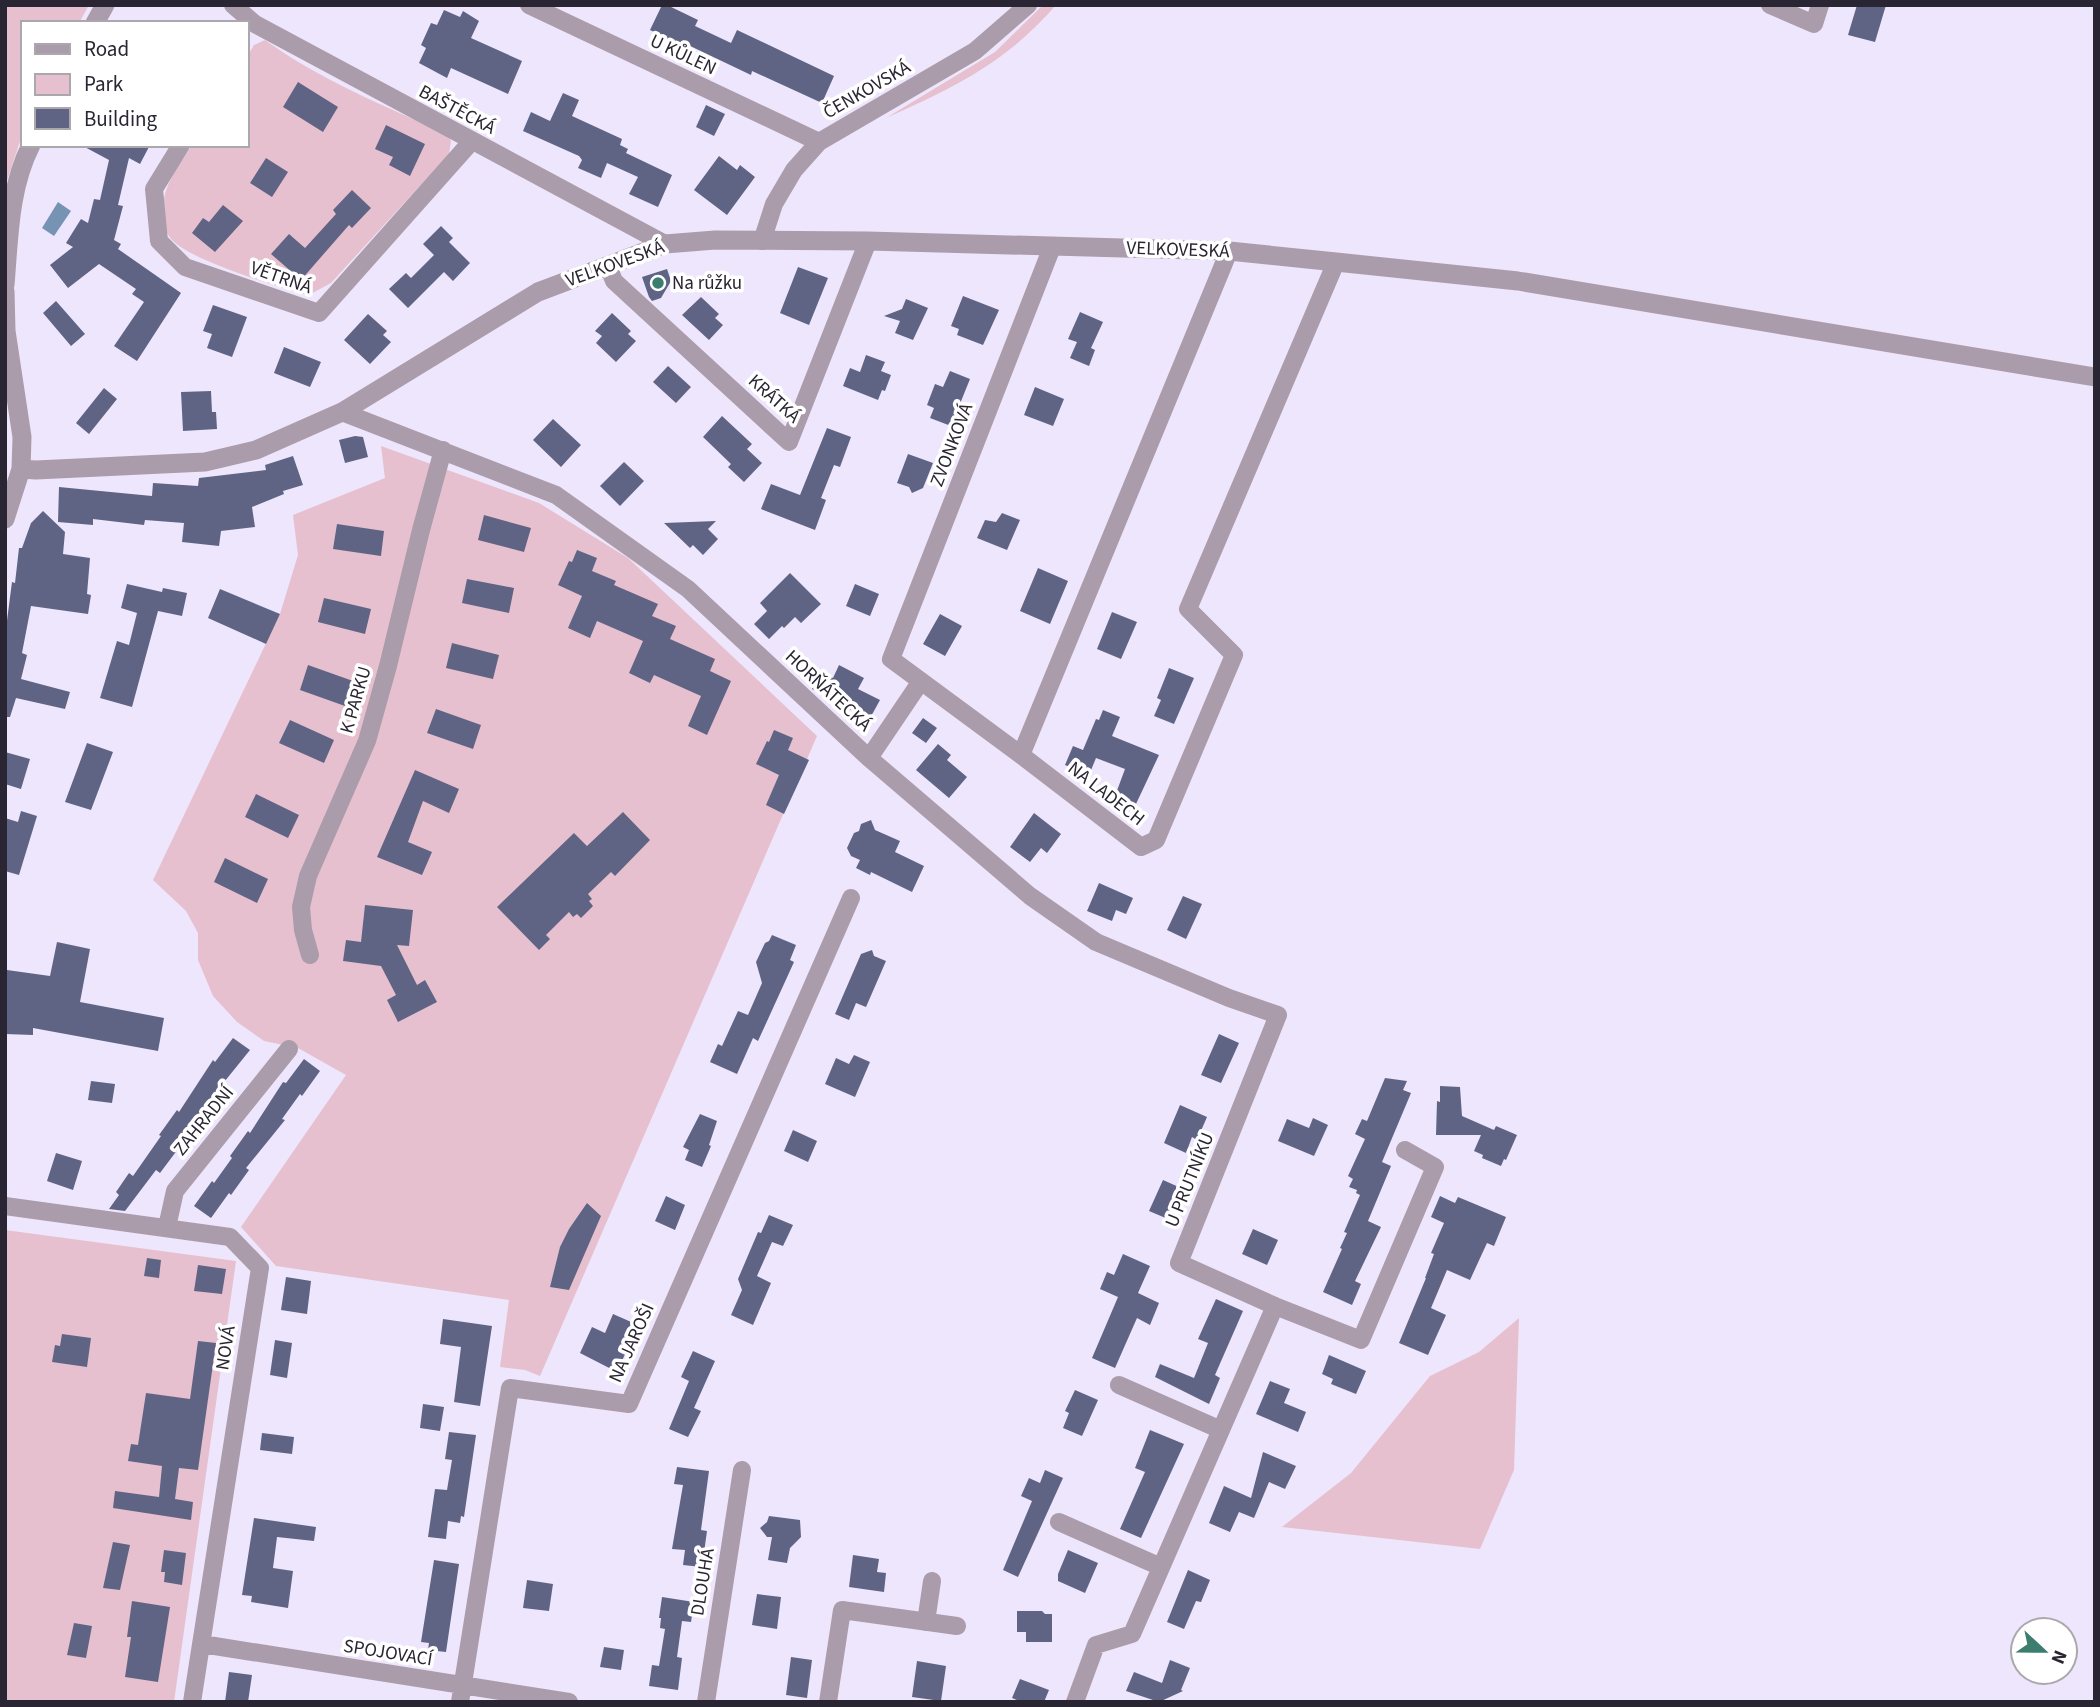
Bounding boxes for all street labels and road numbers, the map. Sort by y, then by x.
street label: U KŮLEN [645,28,721,82]
street label: ČENKOVSKÁ [818,54,916,126]
street label: BAŠTĚCKÁ [414,78,501,142]
street label: VELKOVESKÁ [562,233,669,294]
street label: VELKOVESKÁ [1126,235,1231,265]
street label: VĚTRNÁ [247,255,316,301]
street label: KRÁTKÁ [742,368,807,430]
street label: ZVONKOVÁ [924,399,981,491]
street label: HORŇÁTECKÁ [779,644,878,739]
street label: K PARKU [334,663,378,737]
street label: NA LADECH [1062,755,1150,833]
street label: ZAHRADNÍ [167,1080,241,1162]
street label: U PRUTNÍKU [1159,1128,1221,1232]
street label: NA JAROŠI [603,1299,661,1387]
street label: NOVÁ [209,1323,243,1372]
street label: DLOUHÁ [684,1546,722,1618]
street label: SPOJOVACÍ [342,1633,435,1674]

